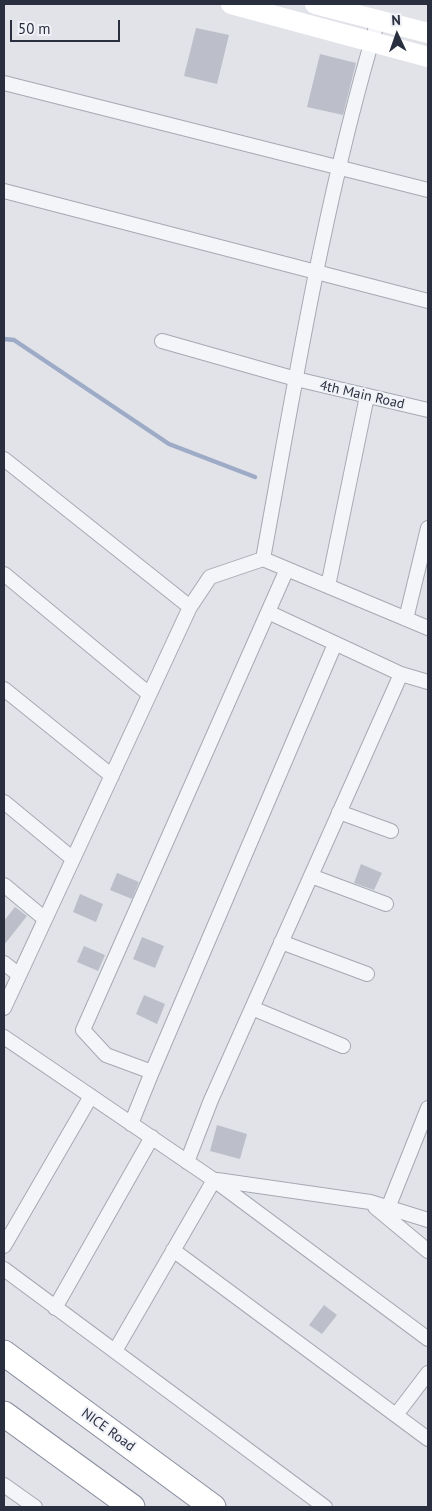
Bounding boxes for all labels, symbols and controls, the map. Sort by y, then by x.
scale bar [12,10,122,42]
north arrow [372,10,422,60]
text: N [391,11,401,29]
text: 50 m [18,19,51,38]
street label: 4th Main Road [318,377,406,413]
street label: NICE Road [78,1405,138,1455]

